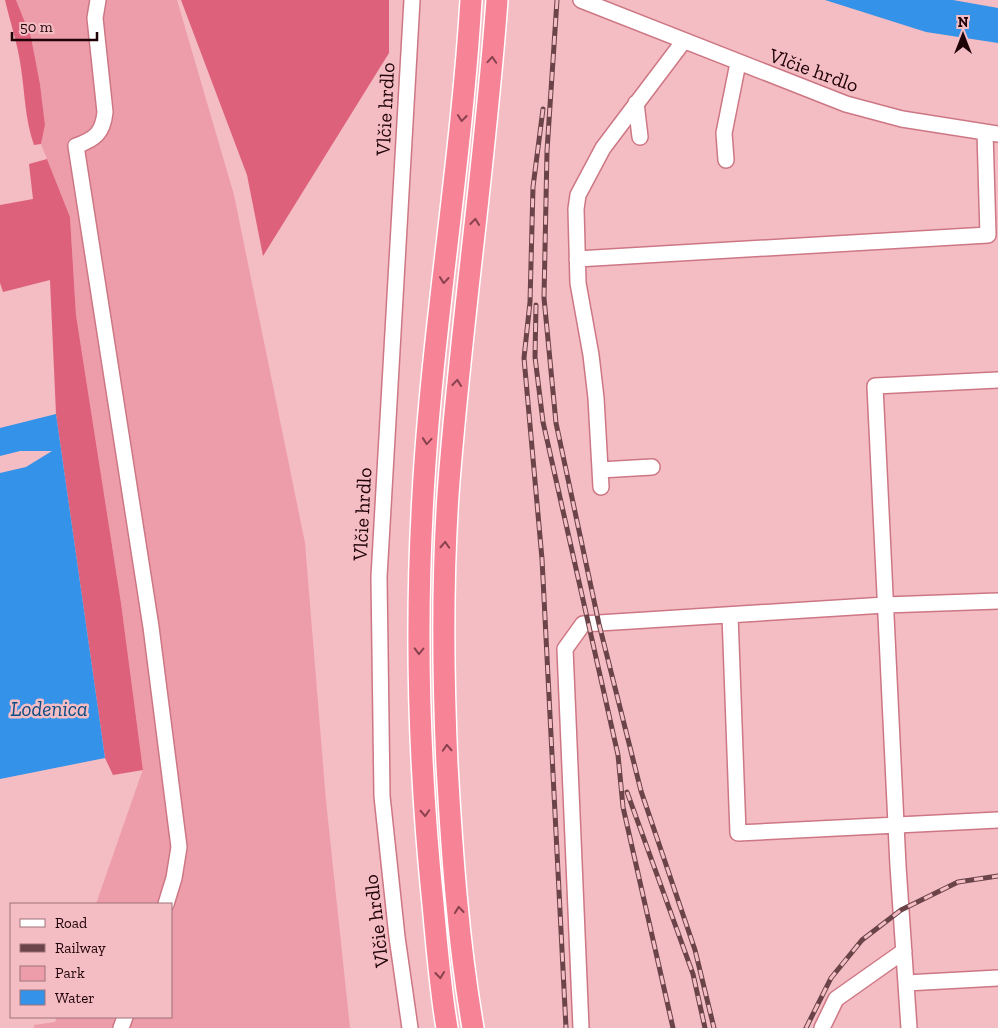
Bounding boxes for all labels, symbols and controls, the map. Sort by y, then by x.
scale bar [12,10,98,42]
north arrow [938,10,988,60]
text: N [958,14,969,31]
text: 50 m [20,18,53,36]
street label: Vlčie hrdlo [765,42,862,97]
one-way arrow [487,56,498,64]
street label: Vlčie hrdlo [371,62,399,157]
one-way arrow [457,115,468,123]
one-way arrow [469,217,480,225]
one-way arrow [439,276,450,284]
one-way arrow [451,379,462,387]
one-way arrow [422,438,433,446]
street label: Vlčie hrdlo [348,467,376,562]
one-way arrow [440,541,451,549]
one-way arrow [414,647,424,655]
water label: Lodenica [10,696,88,721]
one-way arrow [441,744,452,752]
one-way arrow [420,809,431,817]
street label: Vlčie hrdlo [358,873,394,970]
legend [10,903,172,1018]
one-way arrow [453,906,464,914]
text: Road [55,914,88,932]
text: Railway [55,939,106,957]
text: Park [55,964,85,982]
one-way arrow [434,971,445,979]
text: Water [55,989,95,1007]

